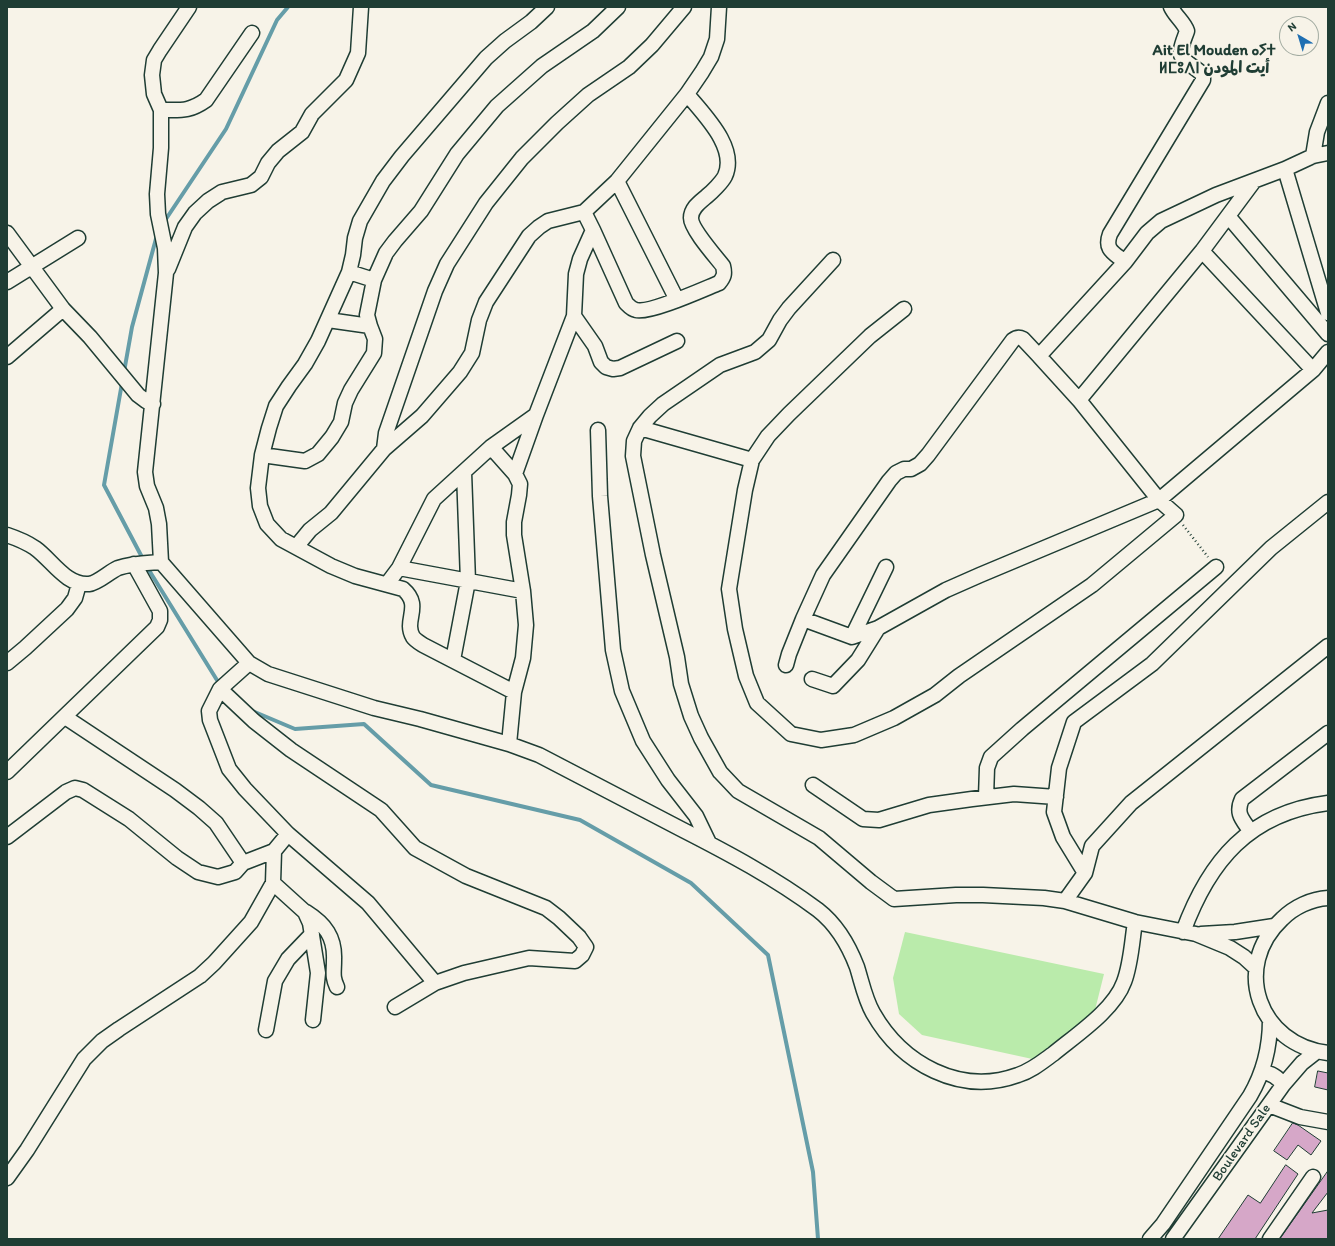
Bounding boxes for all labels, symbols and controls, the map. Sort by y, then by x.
north arrow [1279,16,1319,56]
text: N [1285,20,1299,34]
district label: Ait El Mouden ⴰⵢⵜ ⵍⵎⵓⴷⵏ أيت المودن [1152,41,1276,79]
street label: Boulevard Sale [1209,1101,1275,1185]

